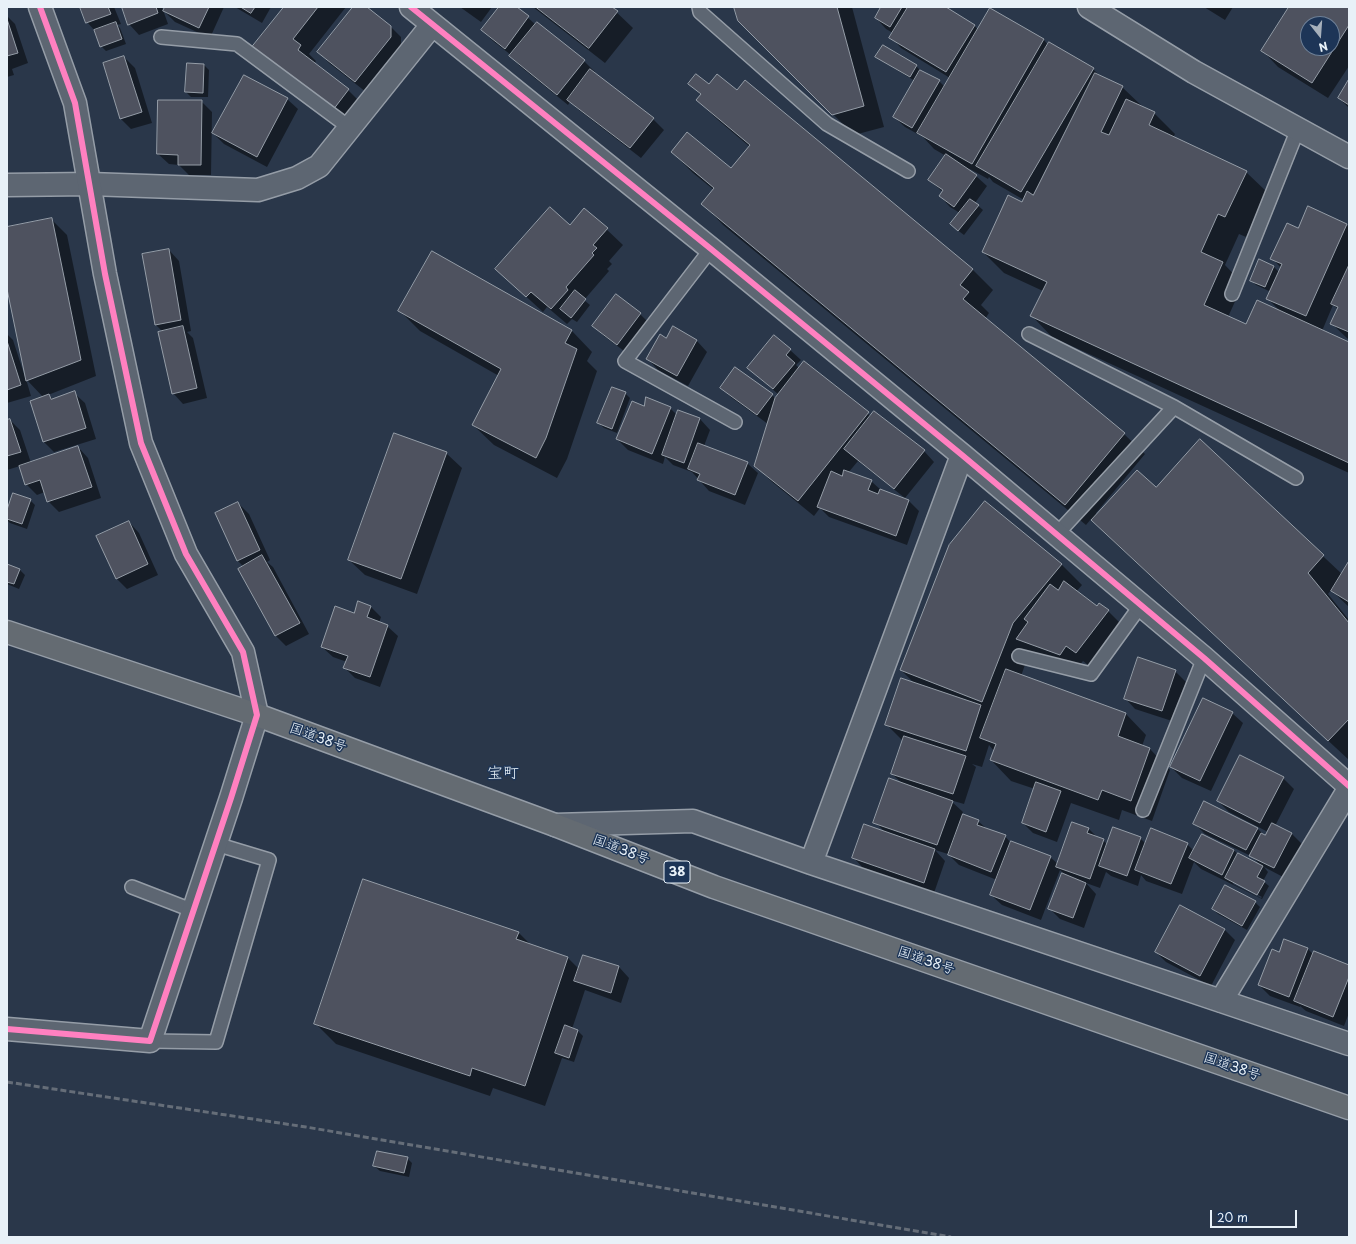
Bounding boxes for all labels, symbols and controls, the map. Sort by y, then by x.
north arrow [1300,16,1340,56]
text: N [1317,38,1330,56]
street label: 国道38号 [287,720,349,756]
district label: 宝町 [487,764,519,784]
street label: 国道38号 [590,831,652,869]
road number: 38 [664,861,690,883]
street label: 国道38号 [895,943,957,979]
street label: 国道38号 [1201,1049,1263,1085]
scale bar [1212,1202,1299,1228]
text: 20 m [1217,1208,1248,1226]

